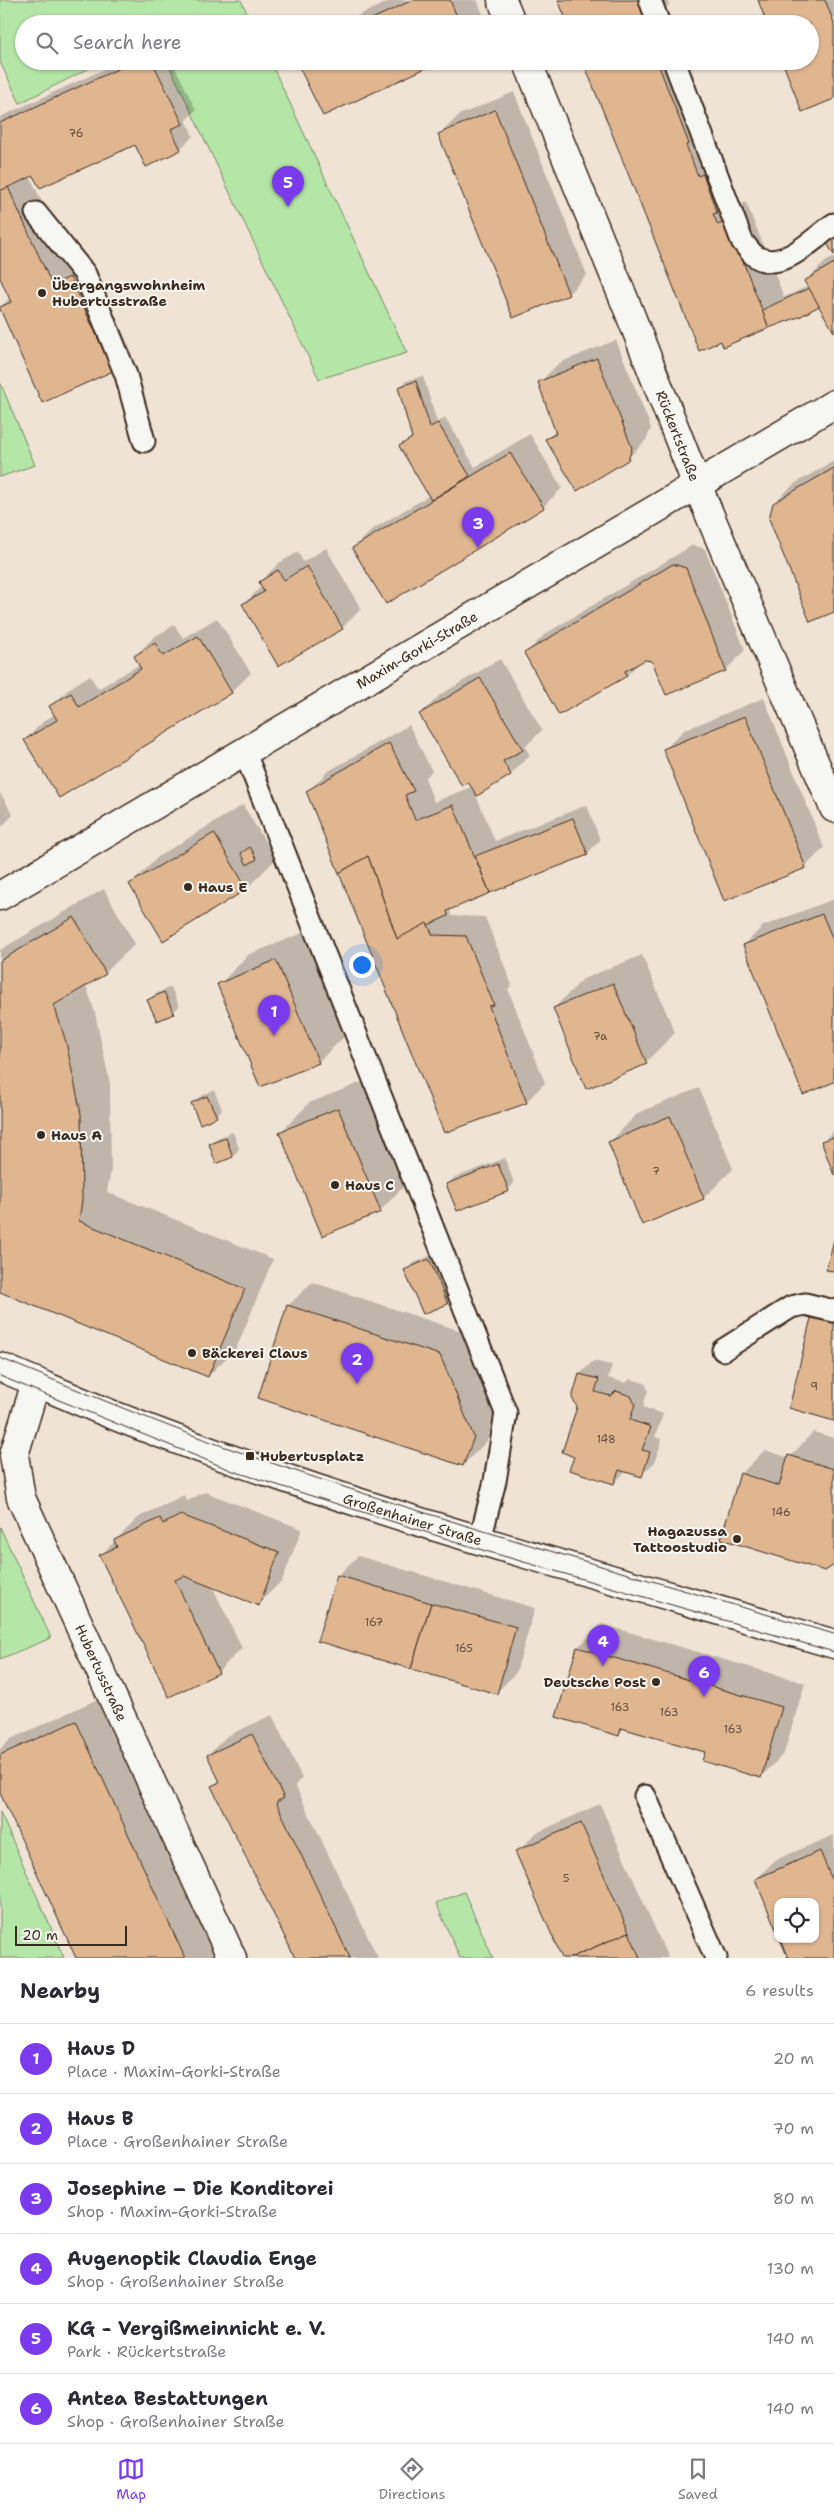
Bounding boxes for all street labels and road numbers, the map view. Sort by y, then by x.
street label: Rückertstraße [652,388,704,484]
street label: Maxim-Gorki-Straße [353,607,481,693]
street label: Großenhainer Straße [341,1489,484,1549]
street label: Hubertusstraße [71,1621,131,1724]

